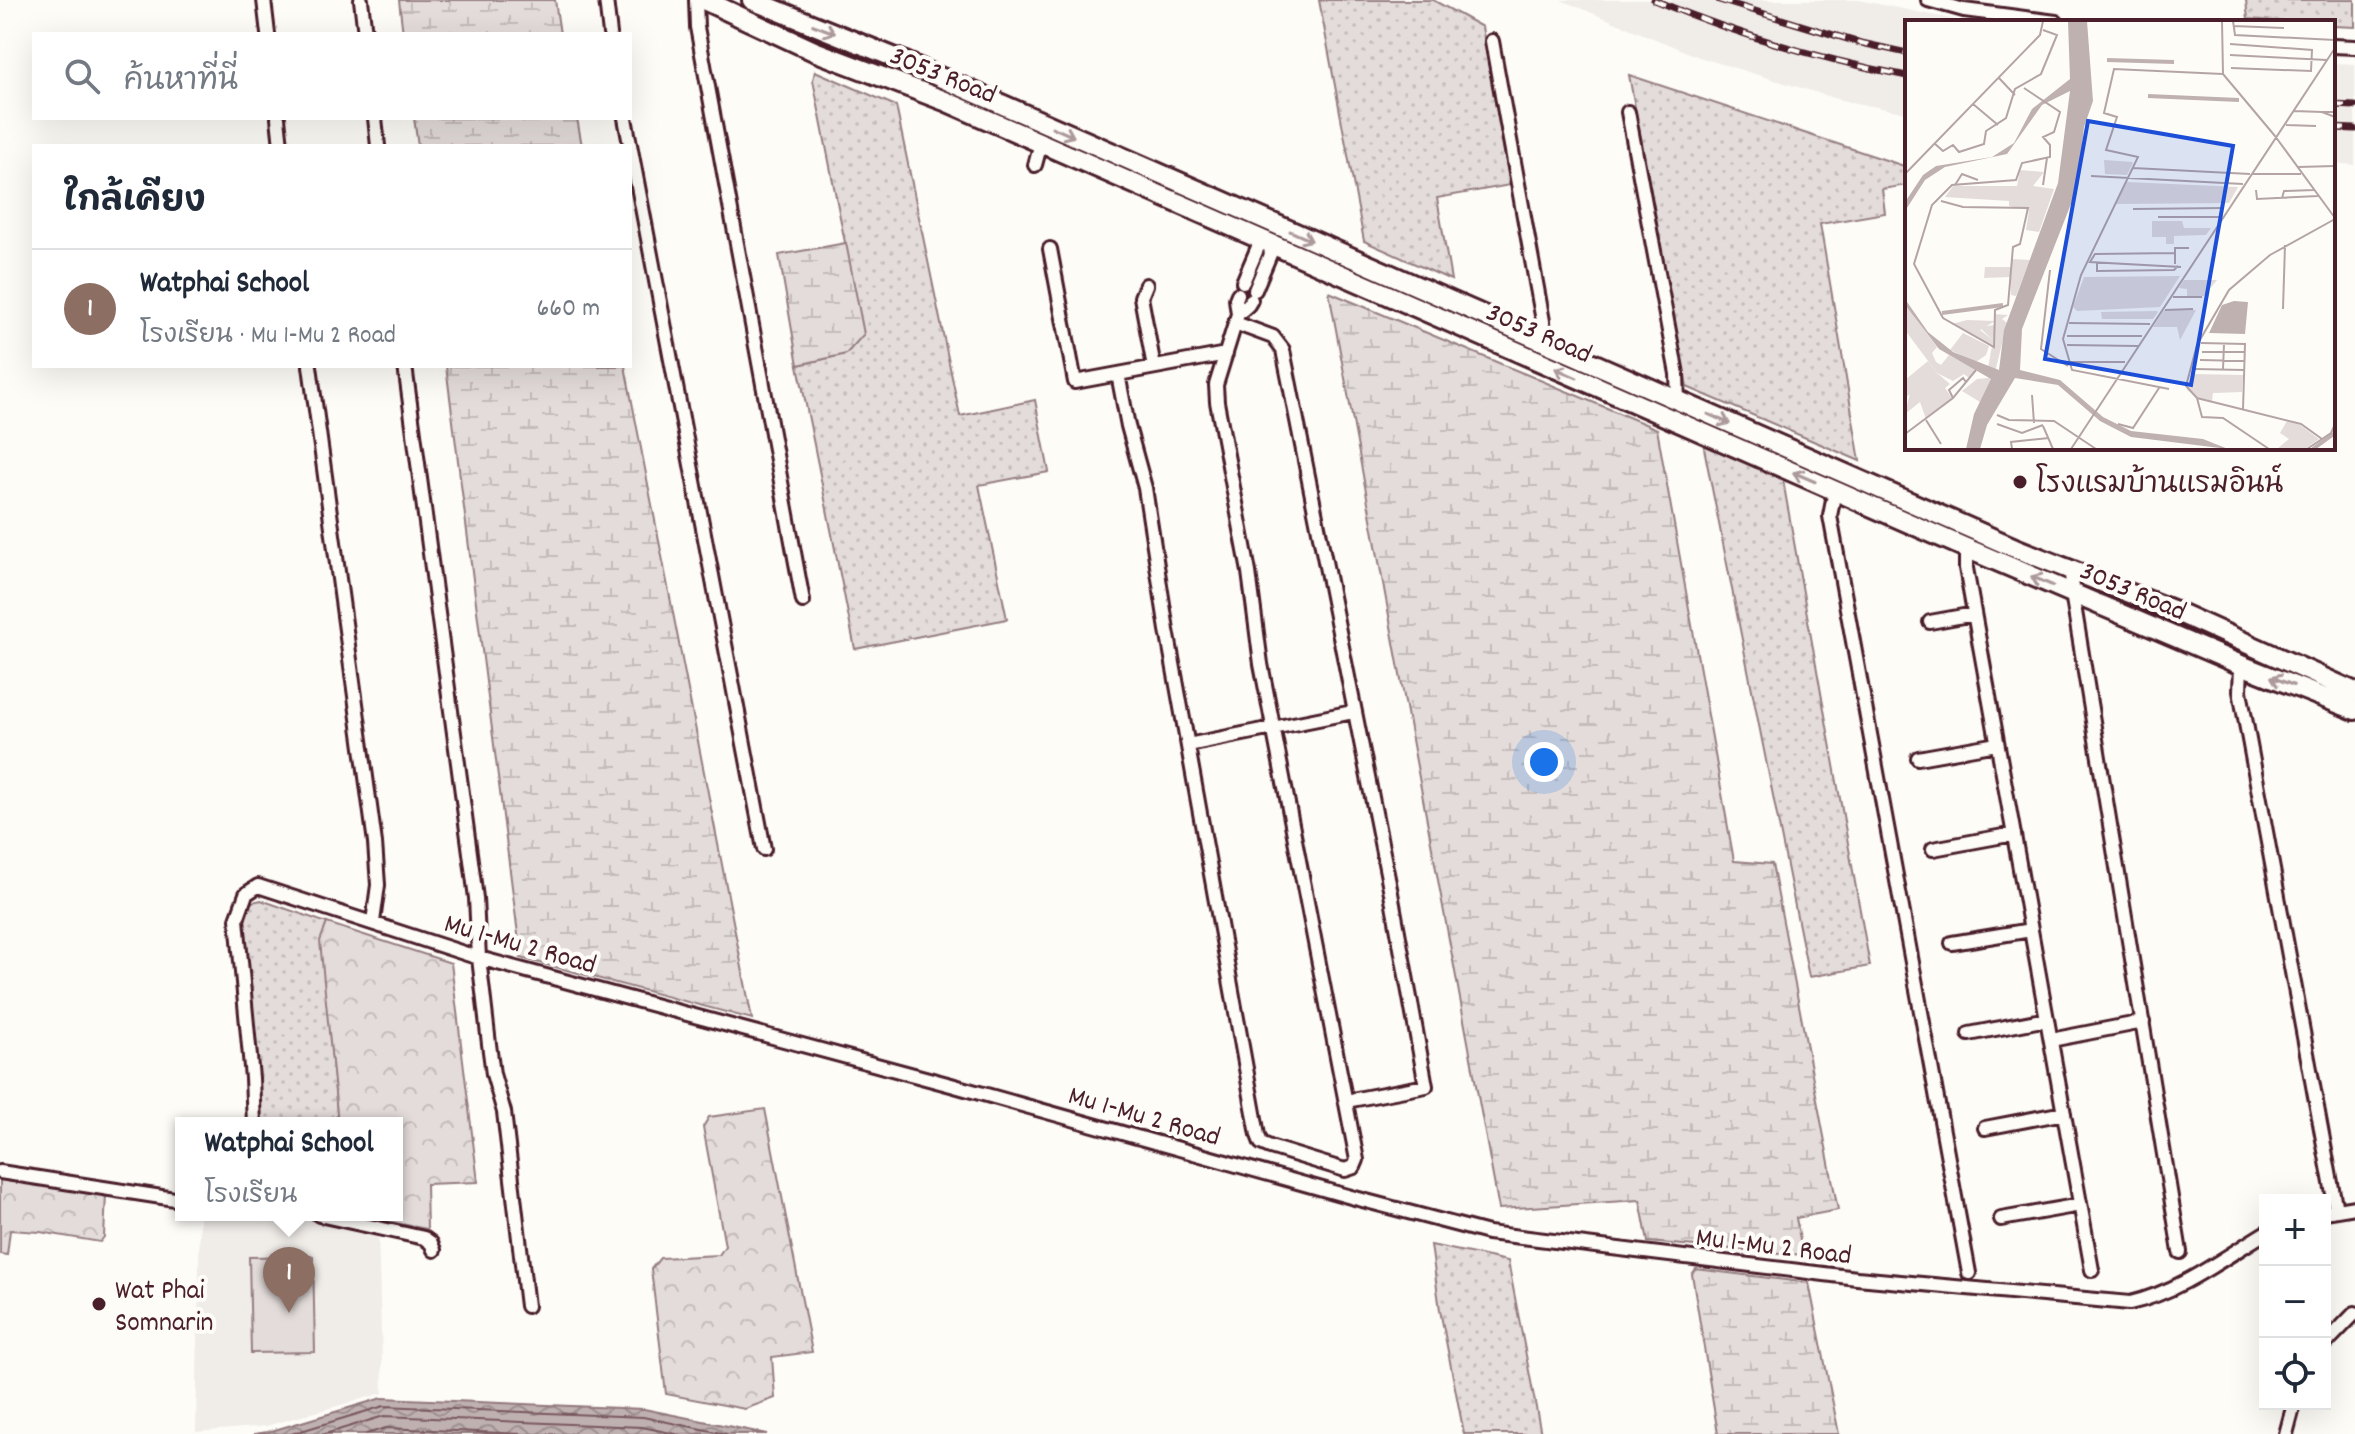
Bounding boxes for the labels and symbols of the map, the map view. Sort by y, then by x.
inset map [1905,20,2335,450]
one-way arrow [811,23,836,37]
street label: 3053 Road [883,38,1001,117]
one-way arrow [1050,125,1075,140]
one-way arrow [1289,229,1313,244]
street label: 3053 Road [1479,295,1597,377]
one-way arrow [1554,365,1578,380]
one-way arrow [1706,412,1731,427]
place label: โรงแรมบ้านแรมอินน์ [2036,463,2283,507]
one-way arrow [1792,468,1817,483]
marker: โรงแรมบ้านแรมอินน์ [2011,473,2029,491]
street label: 3053 Road [2073,553,2191,634]
one-way arrow [2031,572,2055,587]
one-way arrow [2270,673,2295,687]
your location [1524,742,1564,782]
street label: Mu 1-Mu 2 Road [439,906,600,988]
street label: Mu 1-Mu 2 Road [1063,1078,1224,1160]
street label: Mu 1-Mu 2 Road [1693,1220,1853,1278]
pin: 1 [263,1247,315,1313]
place label: Wat Phai Somnarin [115,1273,214,1345]
marker: Wat Phai Somnarin [90,1295,108,1313]

